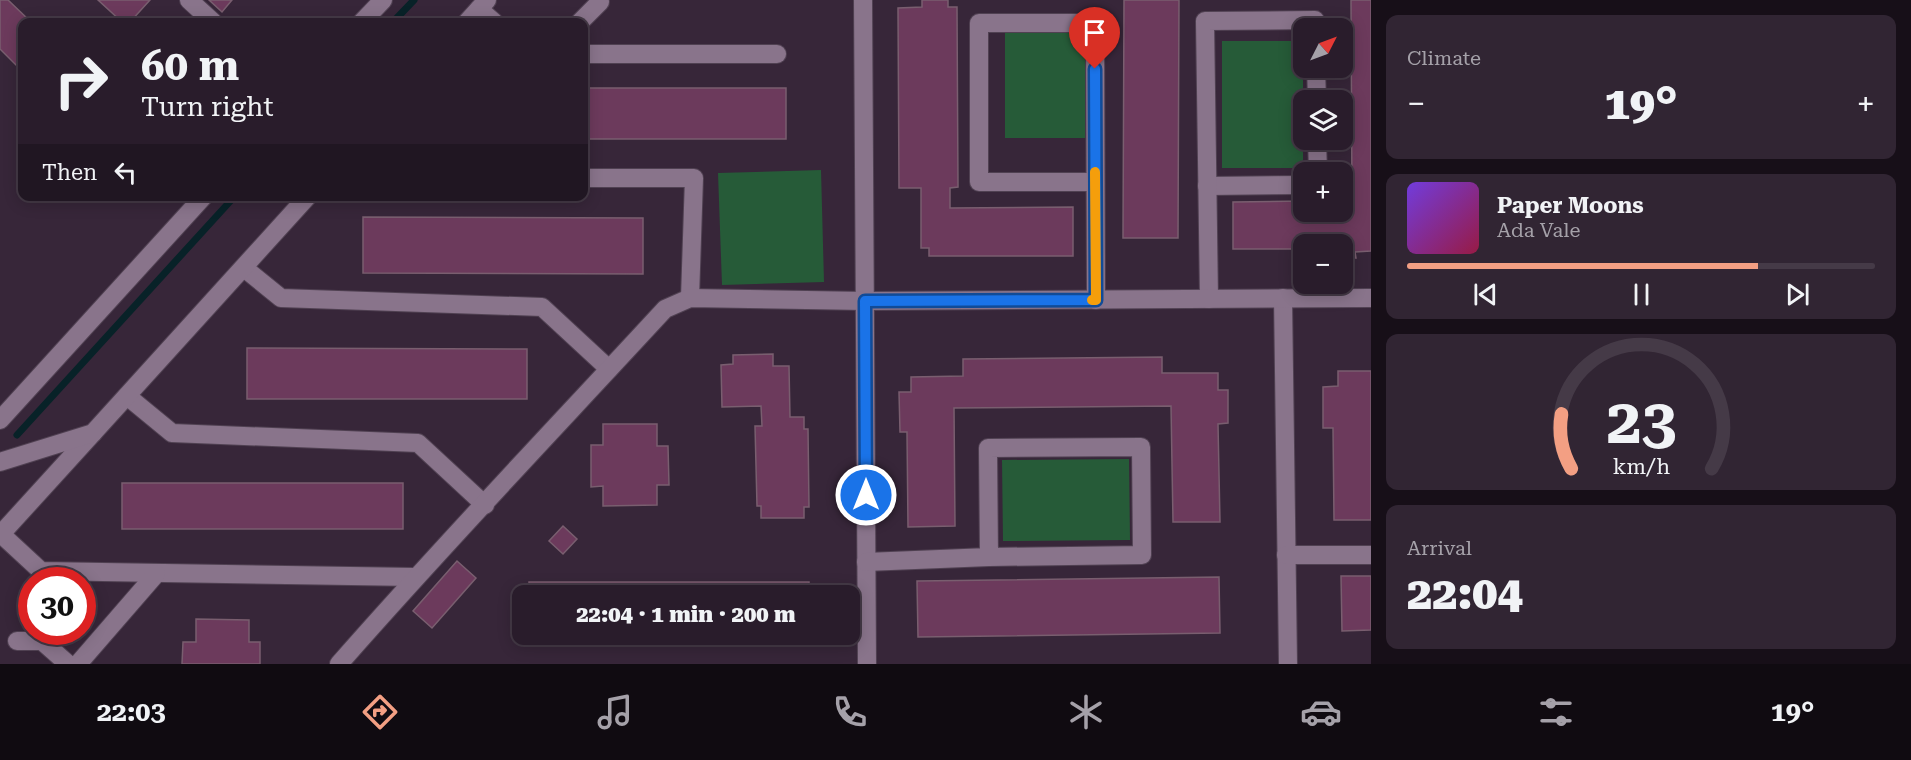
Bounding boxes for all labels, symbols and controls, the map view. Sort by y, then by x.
pin [1069,7,1120,69]
icon: arrive [1078,16,1111,49]
north arrow [1293,18,1353,78]
map controls [1293,18,1353,294]
text: 60 m [141,41,239,90]
icon: right [42,42,120,120]
text: Climate [1407,46,1481,70]
text: 19° [1605,77,1678,130]
text: − [1407,84,1425,123]
text: + [1857,84,1875,123]
button: layers [1293,90,1353,150]
text: Turn right [141,91,274,123]
icon: left [109,156,142,189]
text: Then [42,160,97,185]
button: + [1293,162,1353,222]
text: Paper Moons [1497,193,1644,218]
text: Ada Vale [1497,218,1580,242]
button: − [1293,234,1353,294]
icon: previous [1469,278,1502,311]
icon: pause [1625,278,1658,311]
icon: next [1781,278,1814,311]
text: 23 [1606,385,1676,458]
text: km/h [1612,454,1670,479]
position arrow [834,463,898,527]
text: Arrival [1407,536,1472,560]
speed limit sign: 30 [18,567,96,645]
text: 22:04 [1407,567,1523,620]
text: 22:04 · 1 min · 200 m [576,602,796,627]
icon: directions [359,691,401,733]
icon: music [594,691,636,733]
icon: phone [829,691,871,733]
icon: climate [1065,691,1107,733]
icon: car [1300,691,1342,733]
icon: filters [1535,691,1577,733]
text: 22:03 [97,696,166,728]
text: 19° [1771,696,1814,728]

